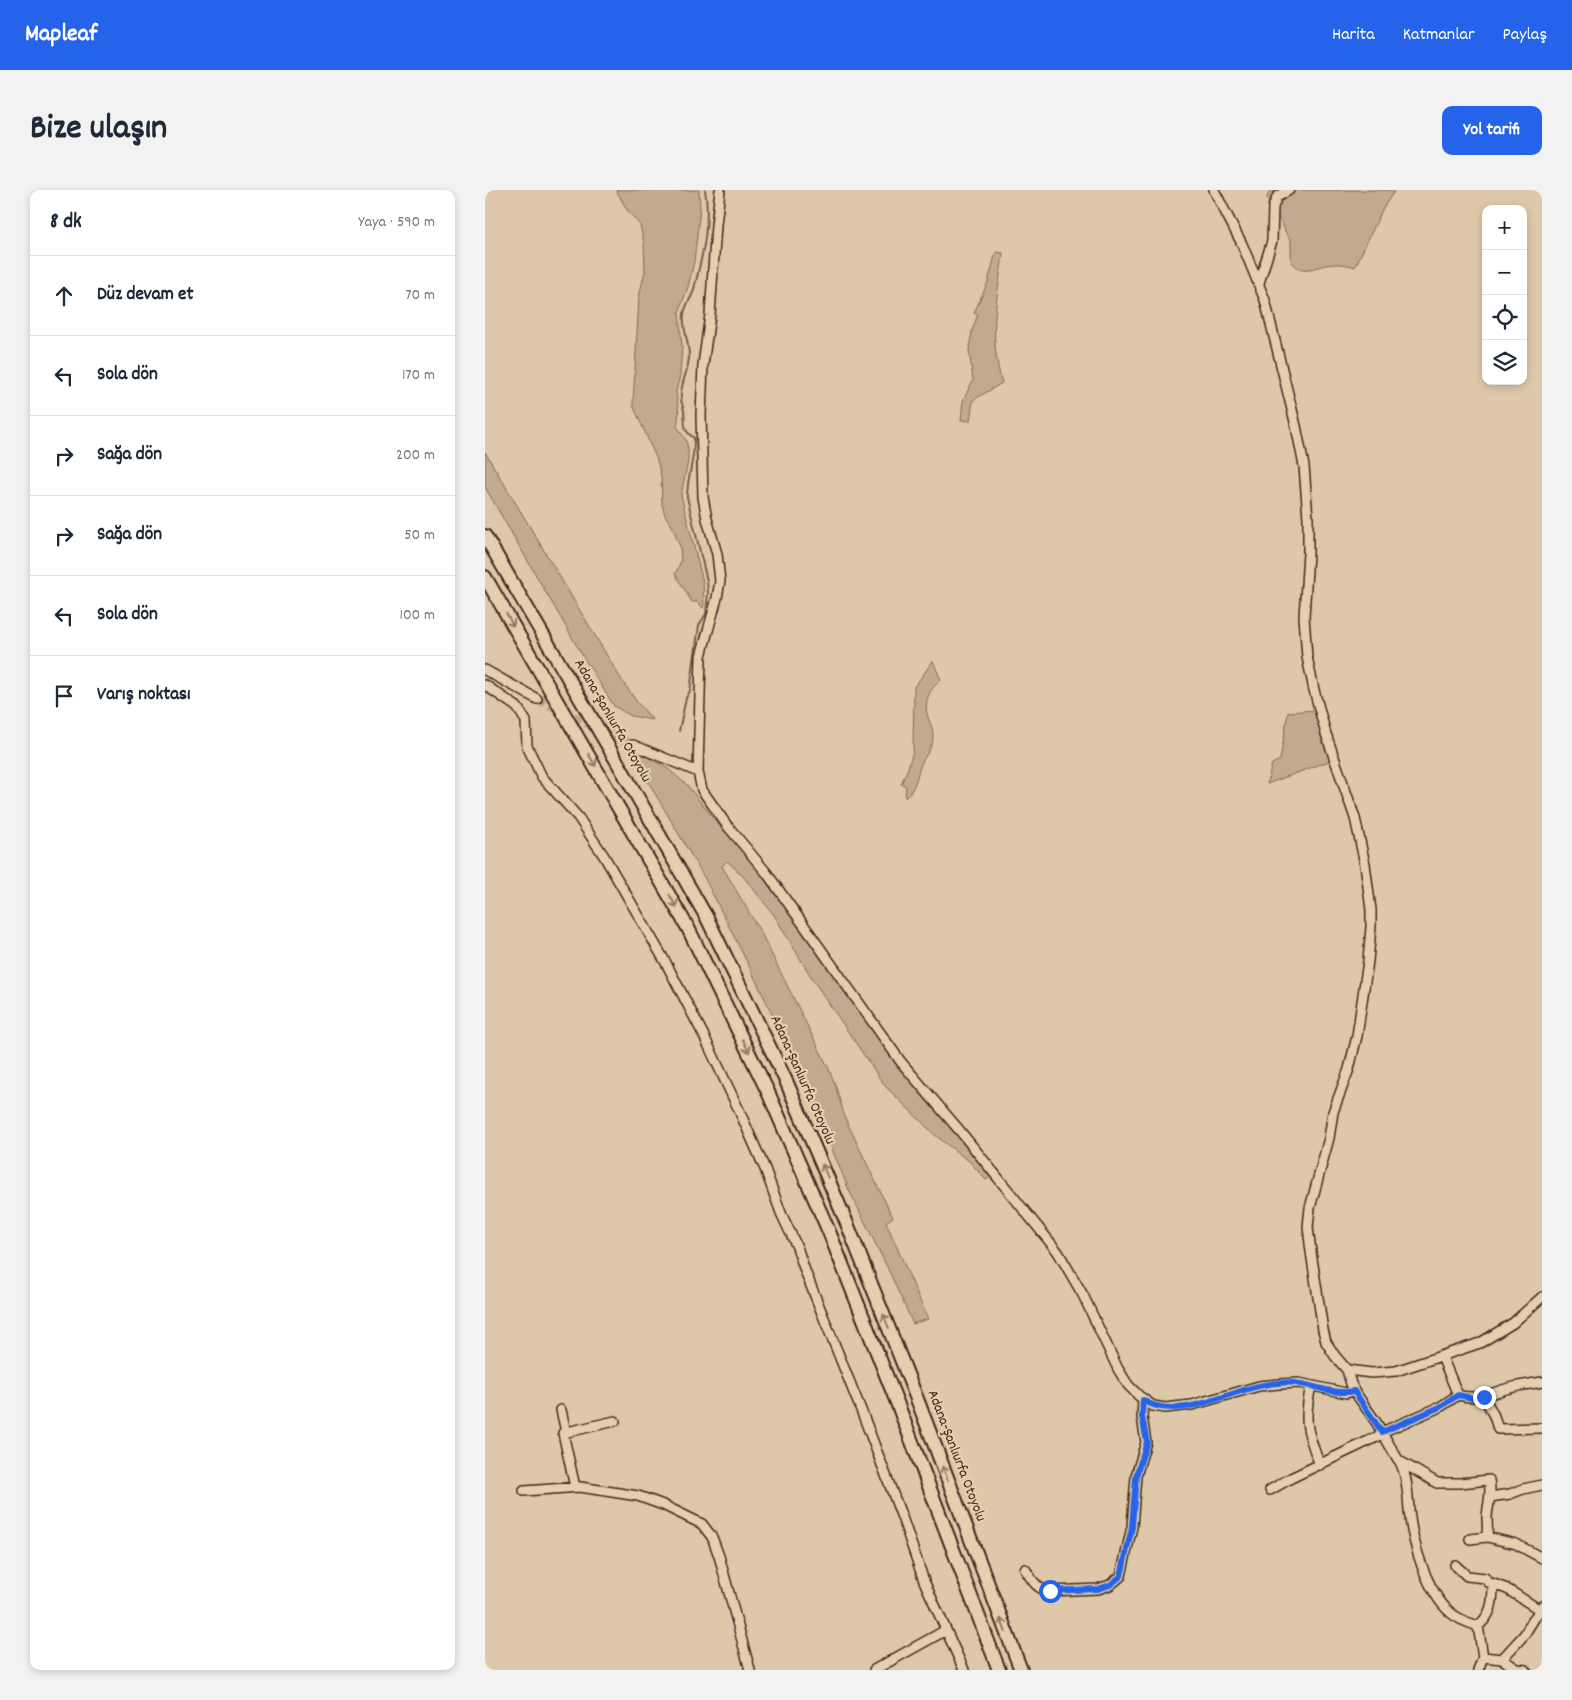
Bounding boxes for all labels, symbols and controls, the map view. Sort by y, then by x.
text: Mapleaf [25,18,97,52]
text: Harita [1332,23,1375,48]
text: Katmanlar [1403,23,1475,48]
text: Paylaş [1503,23,1547,48]
text: Bize ulaşın [30,105,167,155]
button: Yol tarifi [1442,106,1542,155]
map controls [1482,205,1527,385]
button: + [1482,205,1527,250]
text: 8 dk [50,208,82,238]
text: Yaya · 590 m [359,211,435,234]
button: − [1482,250,1527,295]
icon: ahead [50,282,78,310]
text: Düz devam et [97,282,193,309]
text: 70 m [405,284,435,307]
button: locate [1482,295,1527,340]
button: layers [1482,340,1527,385]
icon: left [50,362,78,390]
text: Sola dön [97,362,158,389]
text: 170 m [402,364,435,387]
icon: right [50,442,78,470]
text: Sağa dön [97,442,162,469]
text: 200 m [396,444,435,467]
icon: right [50,522,78,550]
text: Sağa dön [97,522,162,549]
text: 50 m [404,524,435,547]
icon: left [50,602,78,630]
text: Sola dön [97,602,158,629]
text: 100 m [399,604,435,627]
one-way arrow [505,612,515,626]
street label: Adana-Şanlıurfa Otoyolu [568,655,656,787]
icon: arrive [50,682,78,710]
text: Varış noktası [97,682,191,709]
one-way arrow [587,752,597,767]
one-way arrow [668,893,678,908]
street label: Adana-Şanlıurfa Otoyolu [764,1012,840,1148]
one-way arrow [742,1038,751,1053]
one-way arrow [819,1164,829,1179]
one-way arrow [881,1314,890,1330]
route end [1473,1386,1496,1409]
street label: Adana-Şanlıurfa Otoyolu [921,1387,991,1525]
one-way arrow [940,1466,949,1481]
route start [1039,1580,1062,1603]
one-way arrow [998,1617,1007,1633]

